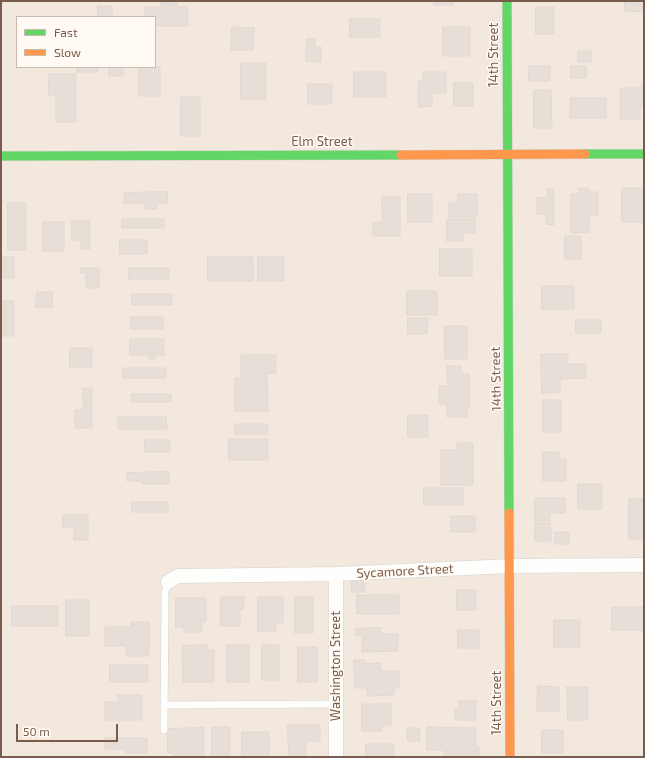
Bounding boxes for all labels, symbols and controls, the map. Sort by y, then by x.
legend [16,16,156,68]
street label: 14th Street [486,23,502,87]
text: Fast [54,25,77,39]
text: Slow [54,45,81,59]
street label: Elm Street [291,134,353,150]
street label: 14th Street [488,347,504,411]
street label: Sycamore Street [356,561,454,581]
street label: Washington Street [328,611,344,721]
street label: 14th Street [489,671,505,735]
scale bar [18,716,120,742]
text: 50 m [23,724,50,738]

